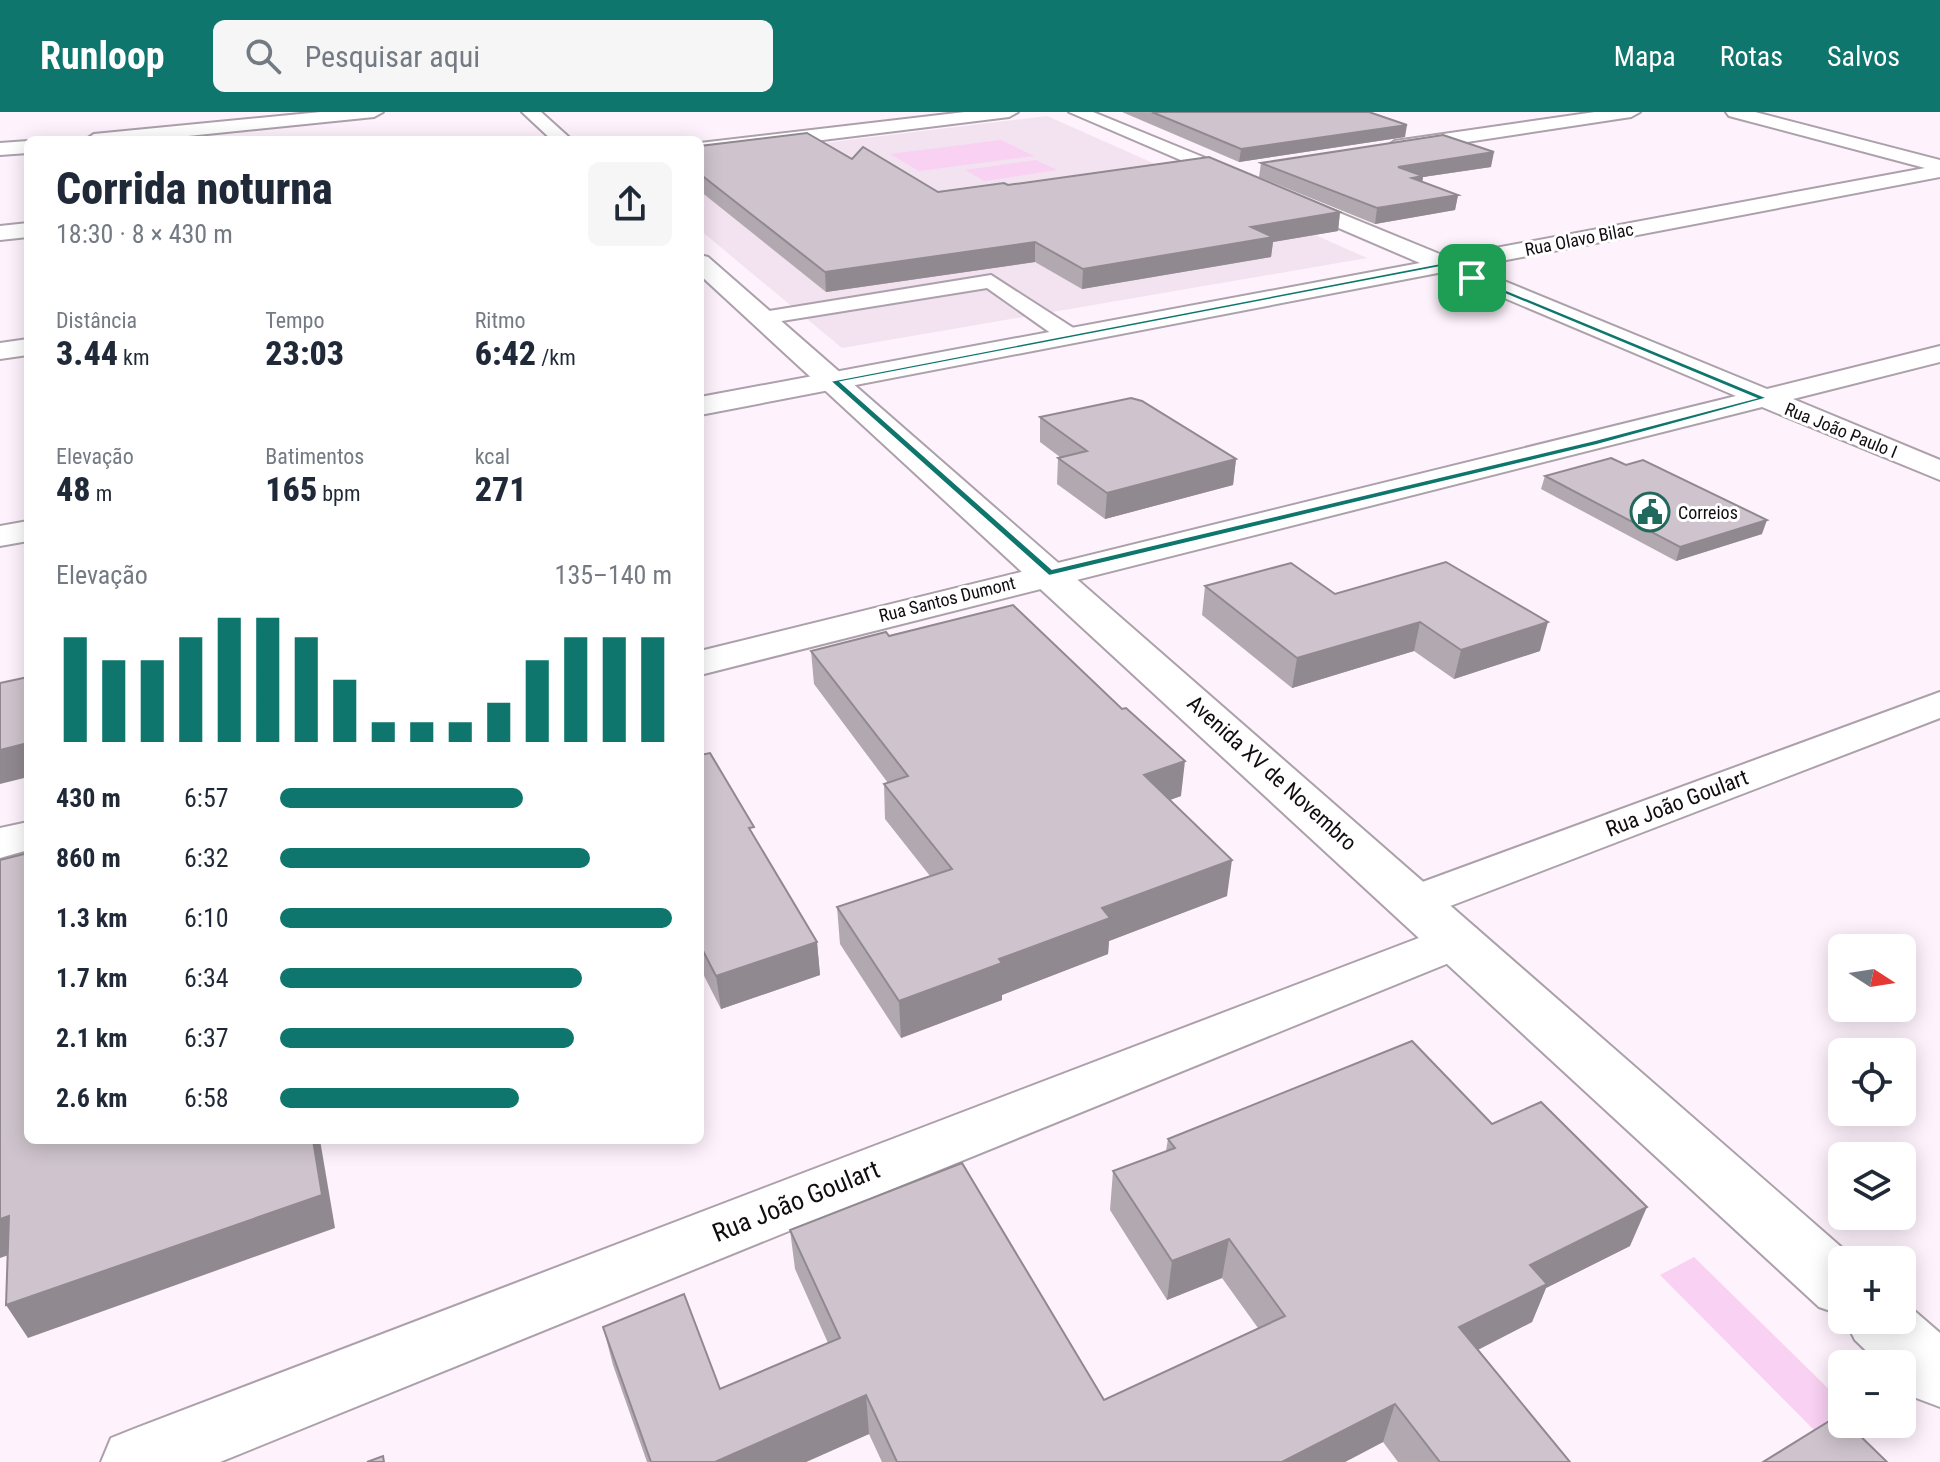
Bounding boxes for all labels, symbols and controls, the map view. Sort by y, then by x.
search box [213,20,773,92]
text: Runloop [40,34,165,78]
icon: search [241,34,285,78]
text: Pesquisar aqui [305,39,480,74]
text: Mapa [1614,40,1676,73]
text: Rotas [1720,40,1783,73]
text: Salvos [1827,40,1900,73]
button: share [588,162,672,246]
text: Corrida noturna [56,163,333,215]
street label: Rua Olavo Bilac [1523,218,1635,260]
text: 18:30 · 8 × 430 m [56,219,233,249]
pin [1438,244,1506,312]
icon: arrive [1450,256,1494,300]
text: Distância [56,308,137,333]
text: Tempo [265,308,325,333]
text: Ritmo [475,308,526,333]
text: 3.44 [56,333,118,373]
text: 23:03 [265,333,344,373]
text: 6:42 [475,333,536,373]
text: km [118,345,149,370]
text: /km [536,345,576,370]
street label: Rua João Paulo I [1782,398,1900,462]
text: Elevação [56,444,134,469]
text: Batimentos [265,444,364,469]
text: kcal [475,444,510,469]
text: 48 [56,469,91,509]
text: 165 [265,469,317,509]
text: 271 [475,469,527,509]
text: m [91,481,112,506]
text: bpm [317,481,361,506]
public building icon: Correios [1629,491,1671,533]
place label: Correios [1678,502,1738,523]
text: Elevação [56,560,148,590]
text: 135–140 m [555,560,672,590]
street label: Rua Santos Dumont [877,572,1017,626]
street label: Avenida XV de Novembro [1182,690,1362,856]
street label: Rua João Goulart [1602,764,1752,842]
text: 430 m [56,783,121,813]
text: 6:57 [184,783,229,813]
text: 860 m [56,843,121,873]
text: 6:32 [184,843,229,873]
text: 1.3 km [56,903,128,933]
text: 6:10 [184,903,229,933]
north arrow [1828,934,1916,1022]
map controls [1828,934,1916,1438]
text: 1.7 km [56,963,128,993]
text: 6:34 [184,963,229,993]
text: 2.1 km [56,1023,128,1053]
text: 6:37 [184,1023,229,1053]
button: locate [1828,1038,1916,1126]
text: 2.6 km [56,1083,128,1113]
text: 6:58 [184,1083,229,1113]
button: layers [1828,1142,1916,1230]
street label: Rua João Goulart [708,1154,884,1248]
button: + [1828,1246,1916,1334]
button: − [1828,1350,1916,1438]

